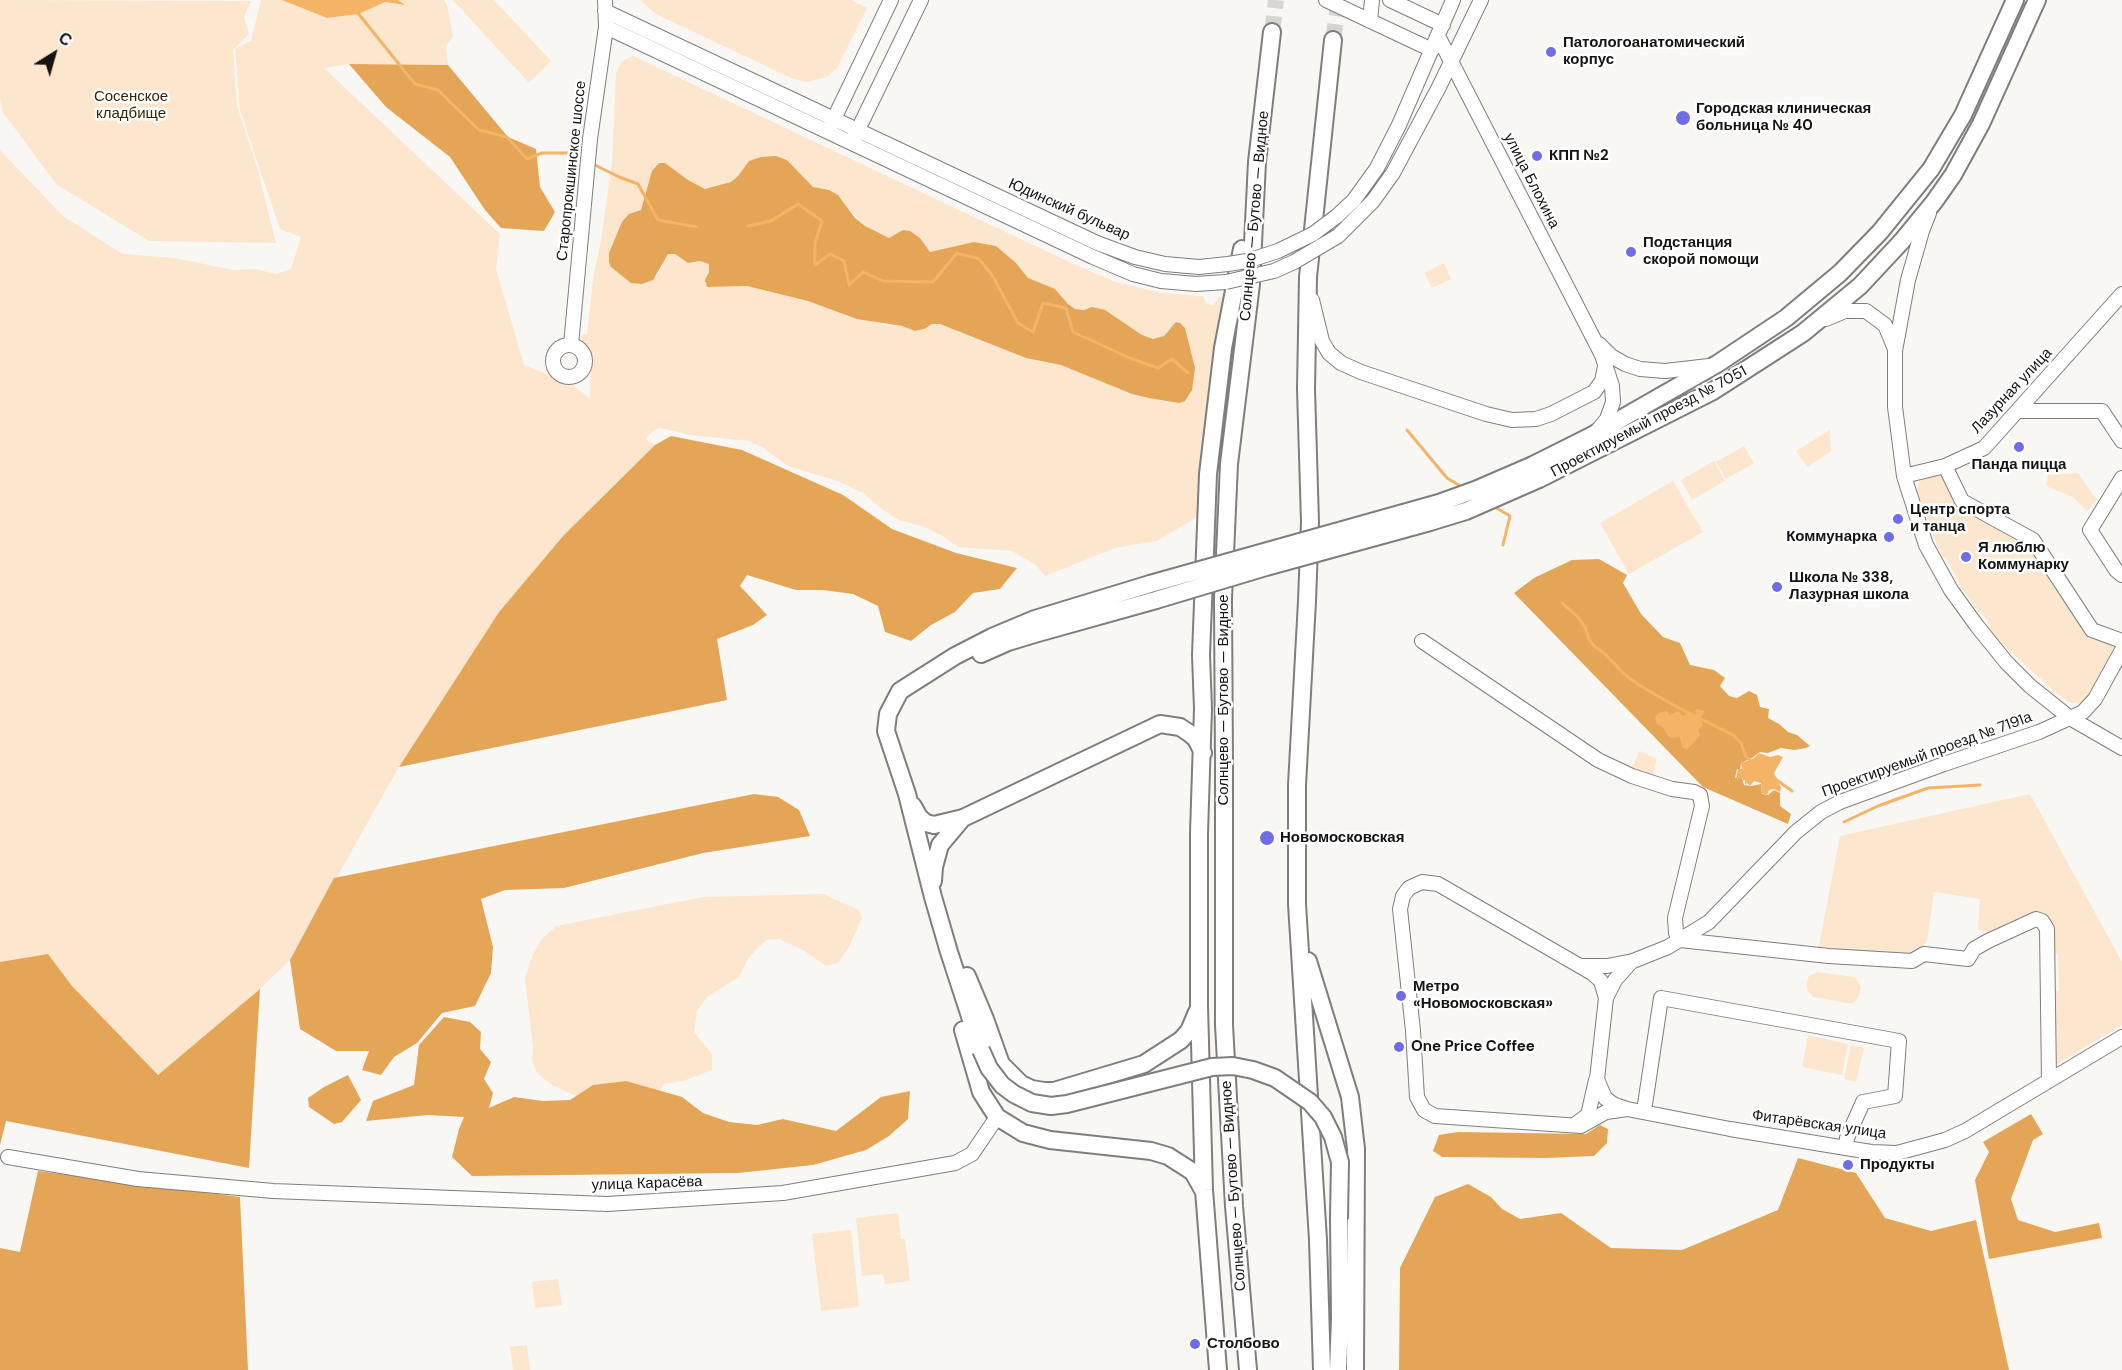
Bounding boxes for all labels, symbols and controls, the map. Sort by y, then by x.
north arrow [24,24,84,84]
text: С [54,27,76,51]
place label: Патологоанатомический корпус [1563,34,1745,69]
marker: Патологоанатомический корпус [1544,45,1558,59]
street label: Старопрокшинское шоссе [554,80,590,262]
park label: Сосенское кладбище [94,88,168,123]
place label: Городская клиническая больница № 40 [1696,100,1871,135]
marker: Городская клиническая больница № 40 [1674,109,1692,127]
street label: Солнцево — Бутово — Видное [1237,110,1273,322]
street label: улица Блохина [1499,130,1563,232]
place label: КПП №2 [1549,147,1609,165]
marker: КПП №2 [1530,149,1544,163]
street label: Юдинский бульвар [1005,175,1133,245]
place label: Подстанция скорой помощи [1643,234,1759,269]
marker: Подстанция скорой помощи [1624,245,1638,259]
street label: Лазурная улица [1968,345,2056,437]
street label: Проектируемый проезд № 7051 [1548,363,1750,481]
marker: Панда пицца [2012,440,2026,454]
place label: Панда пицца [1972,456,2066,474]
place label: Центр спорта и танца [1910,501,2010,536]
marker: Центр спорта и танца [1891,512,1905,526]
place label: Коммунарка [1786,528,1877,546]
marker: Коммунарка [1882,530,1896,544]
place label: Я люблю Коммунарку [1978,539,2069,574]
marker: Я люблю Коммунарку [1959,550,1973,564]
place label: Школа № 338, Лазурная школа [1789,569,1909,604]
marker: Школа № 338, Лазурная школа [1770,580,1784,594]
street label: Солнцево — Бутово — Видное [1215,594,1233,806]
street label: Проектируемый проезд № 7191а [1820,709,2034,801]
marker: Новомосковская [1258,829,1276,847]
place label: Новомосковская [1280,829,1404,847]
place label: Метро «Новомосковская» [1413,978,1553,1013]
marker: Метро «Новомосковская» [1394,989,1408,1003]
place label: One Price Coffee [1411,1038,1535,1056]
marker: One Price Coffee [1392,1040,1406,1054]
street label: Солнцево — Бутово — Видное [1218,1080,1250,1292]
street label: Фитарёвская улица [1751,1107,1887,1143]
place label: Продукты [1860,1156,1935,1174]
marker: Продукты [1841,1158,1855,1172]
street label: улица Карасёва [591,1173,703,1195]
place label: Столбово [1207,1335,1280,1353]
marker: Столбово [1188,1337,1202,1351]

